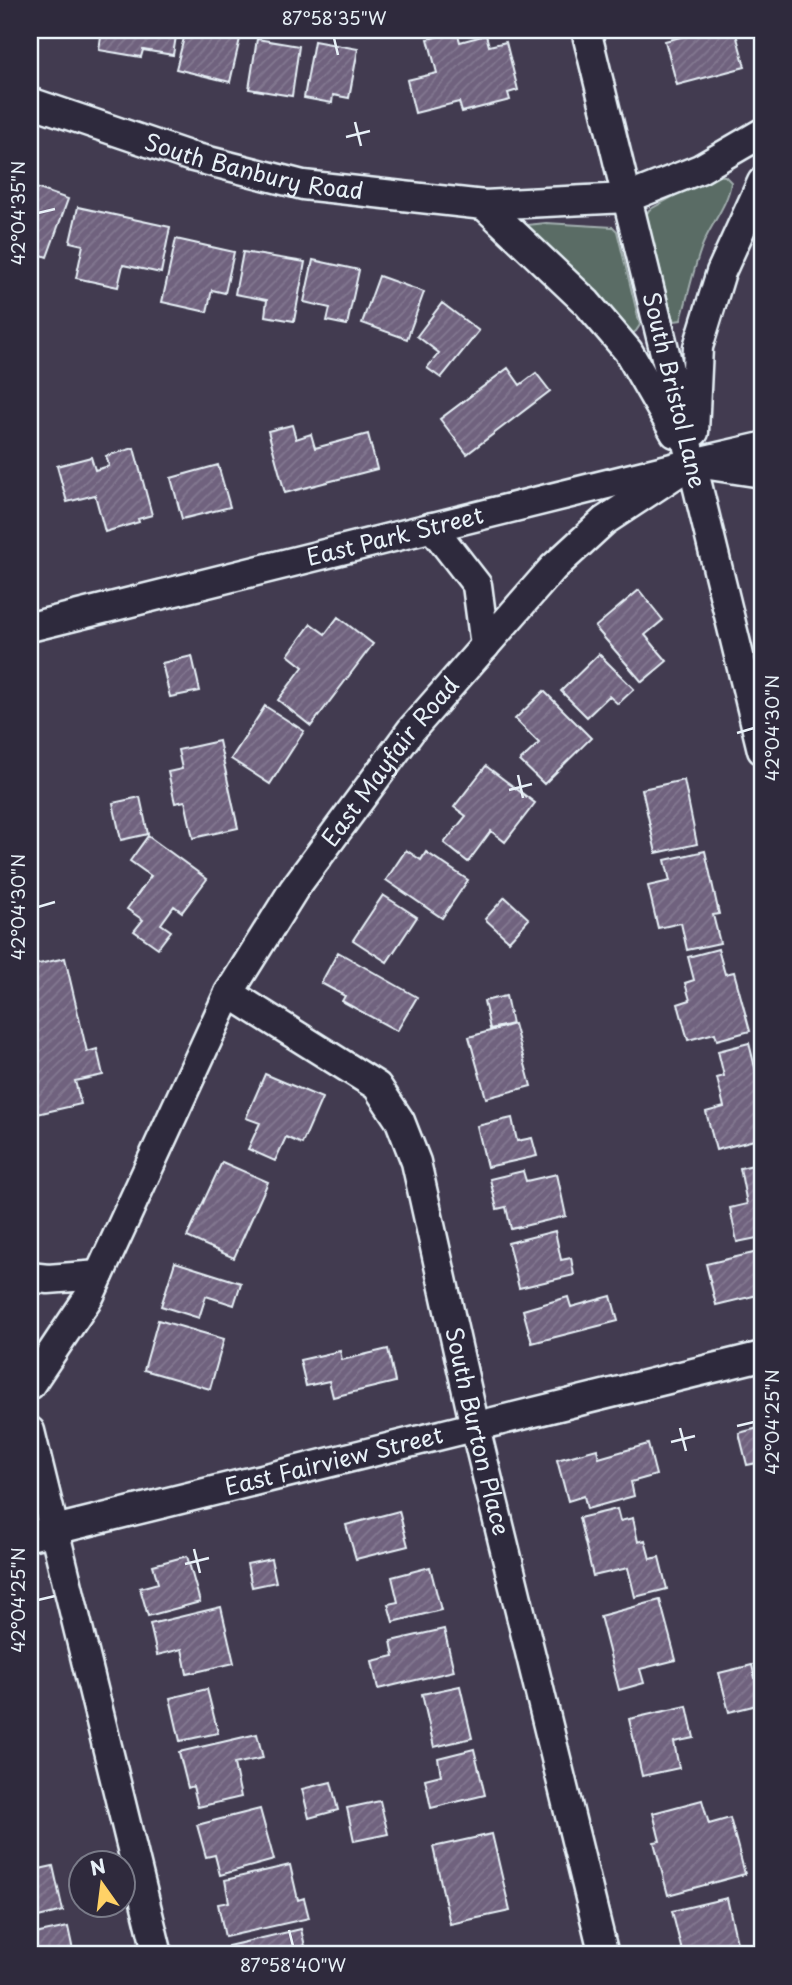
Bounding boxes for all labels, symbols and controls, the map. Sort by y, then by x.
text: 87°58'35"W [282,4,387,31]
street label: South Banbury Road [140,123,365,208]
text: 42°04'35"N [4,161,31,265]
street label: South Bristol Lane [635,288,716,492]
street label: East Park Street [303,496,487,574]
street label: East Mayfair Road [312,668,467,853]
text: 42°04'30"N [758,675,785,781]
text: 42°04'30"N [4,854,31,960]
street label: South Burton Place [437,1324,520,1539]
text: 42°04'25"N [758,1369,785,1475]
street label: East Fairview Street [221,1416,446,1503]
text: 42°04'25"N [4,1547,31,1653]
north arrow [66,1848,136,1918]
text: N [87,1851,108,1882]
text: 87°58'40"W [240,1951,347,1978]

